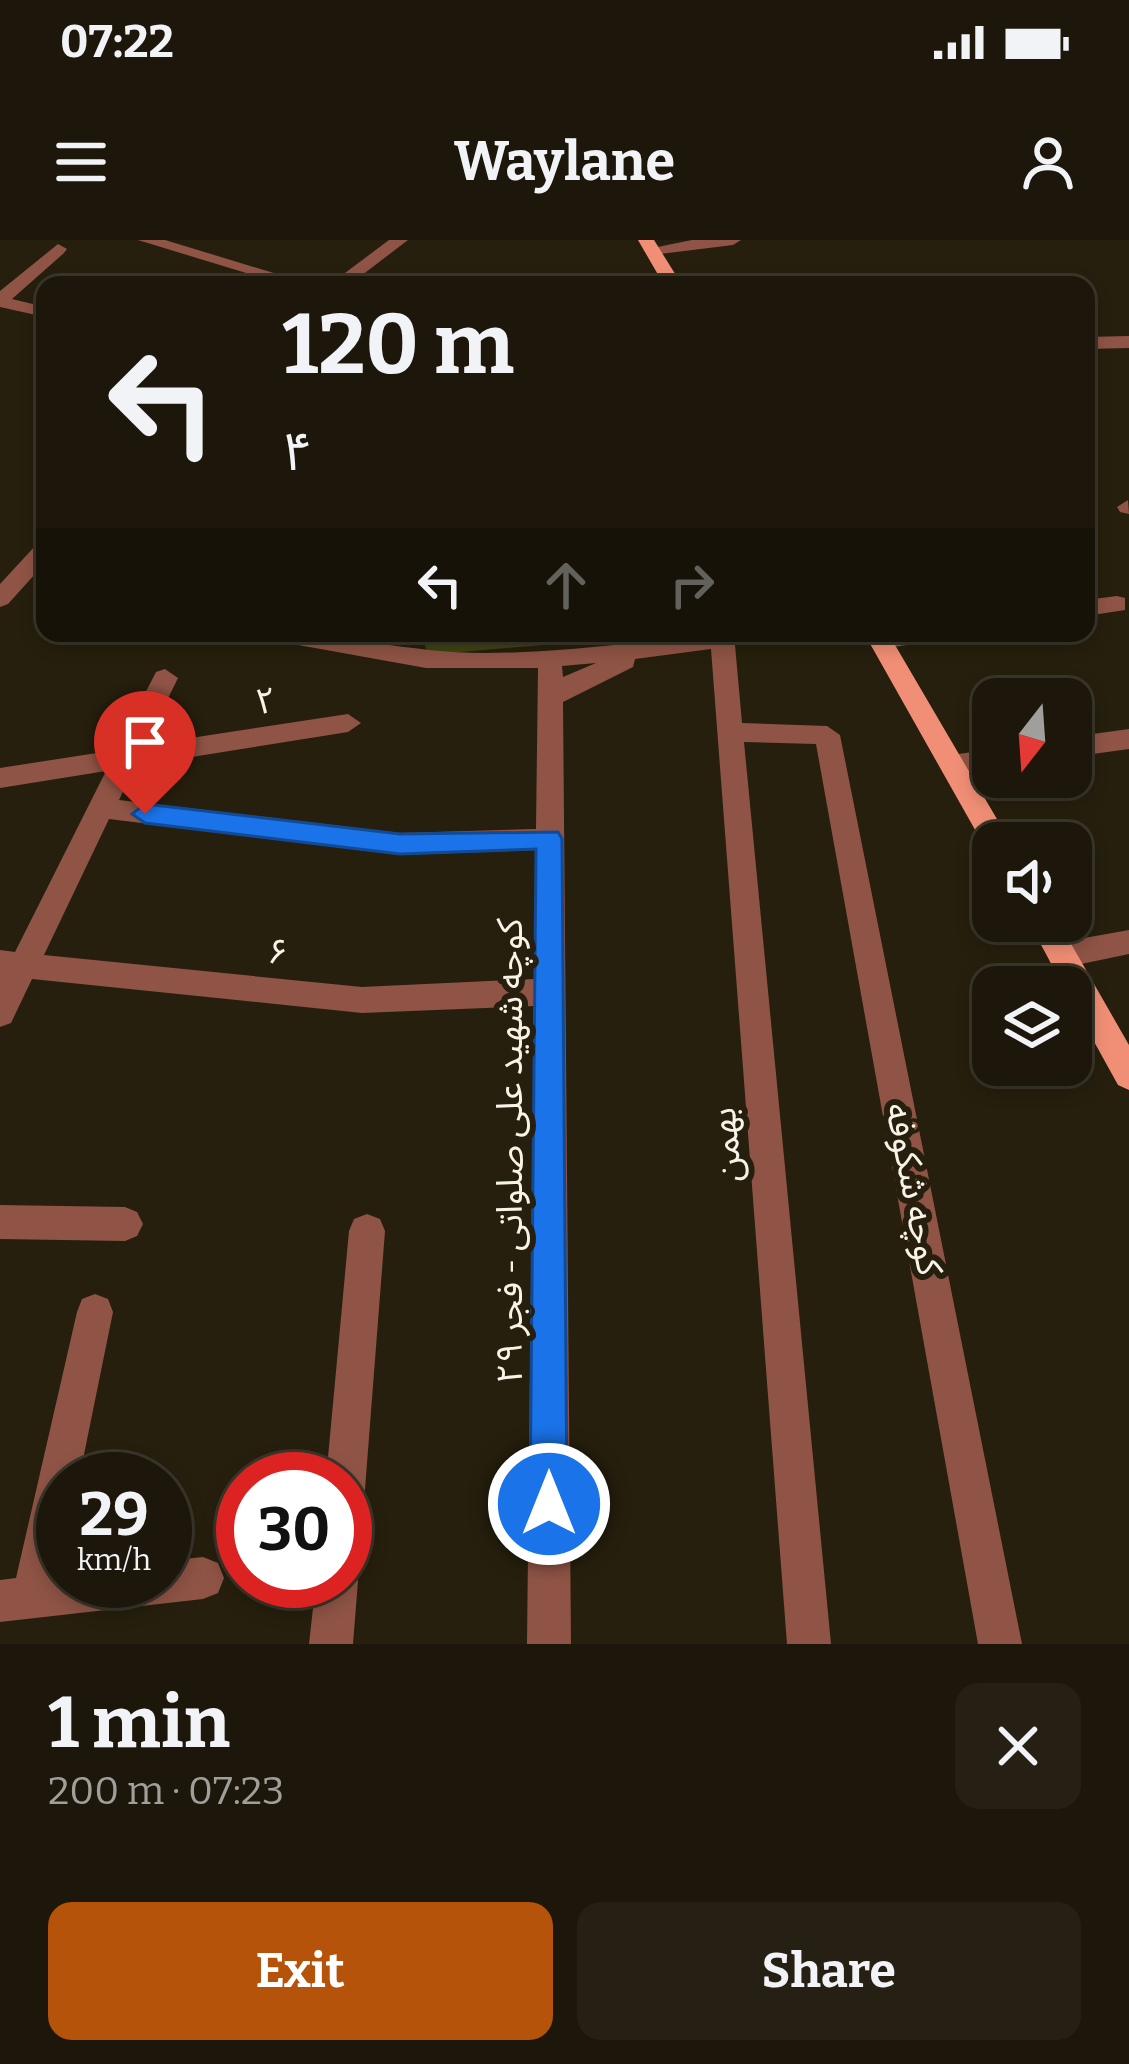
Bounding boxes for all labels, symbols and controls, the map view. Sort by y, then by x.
text: 07:22 [60,15,174,69]
icon: menu [48,129,114,195]
icon: person [1015,129,1081,195]
text: Waylane [454,130,675,194]
text: 120 m [282,294,514,395]
icon: left [84,324,240,480]
text: ۴ [282,420,313,484]
icon: left [407,552,473,618]
icon: ahead [533,552,599,618]
icon: right [659,552,725,618]
street label: ۲ [252,678,280,724]
north arrow [972,678,1092,798]
map controls [972,678,1092,1086]
pin [94,691,196,814]
icon: arrive [112,709,178,775]
button: sound [972,822,1092,942]
street label: کوچه شهید علی صلواتی - فجر ۲۹ [488,917,533,1384]
street label: ۶ [265,929,291,975]
button: layers [972,966,1092,1086]
street label: کوچه شکوفه [875,1099,952,1280]
street label: بهمن [701,1106,751,1184]
position arrow [486,1441,612,1567]
speed limit sign: 30 [216,1452,372,1608]
text: 29 [79,1479,149,1551]
text: km/h [77,1542,151,1578]
text: 1 min [48,1680,230,1766]
button: close [955,1683,1081,1809]
text: 200 m · 07:23 [48,1768,284,1814]
button: Exit [48,1902,553,2040]
button: Share [577,1902,1081,2040]

